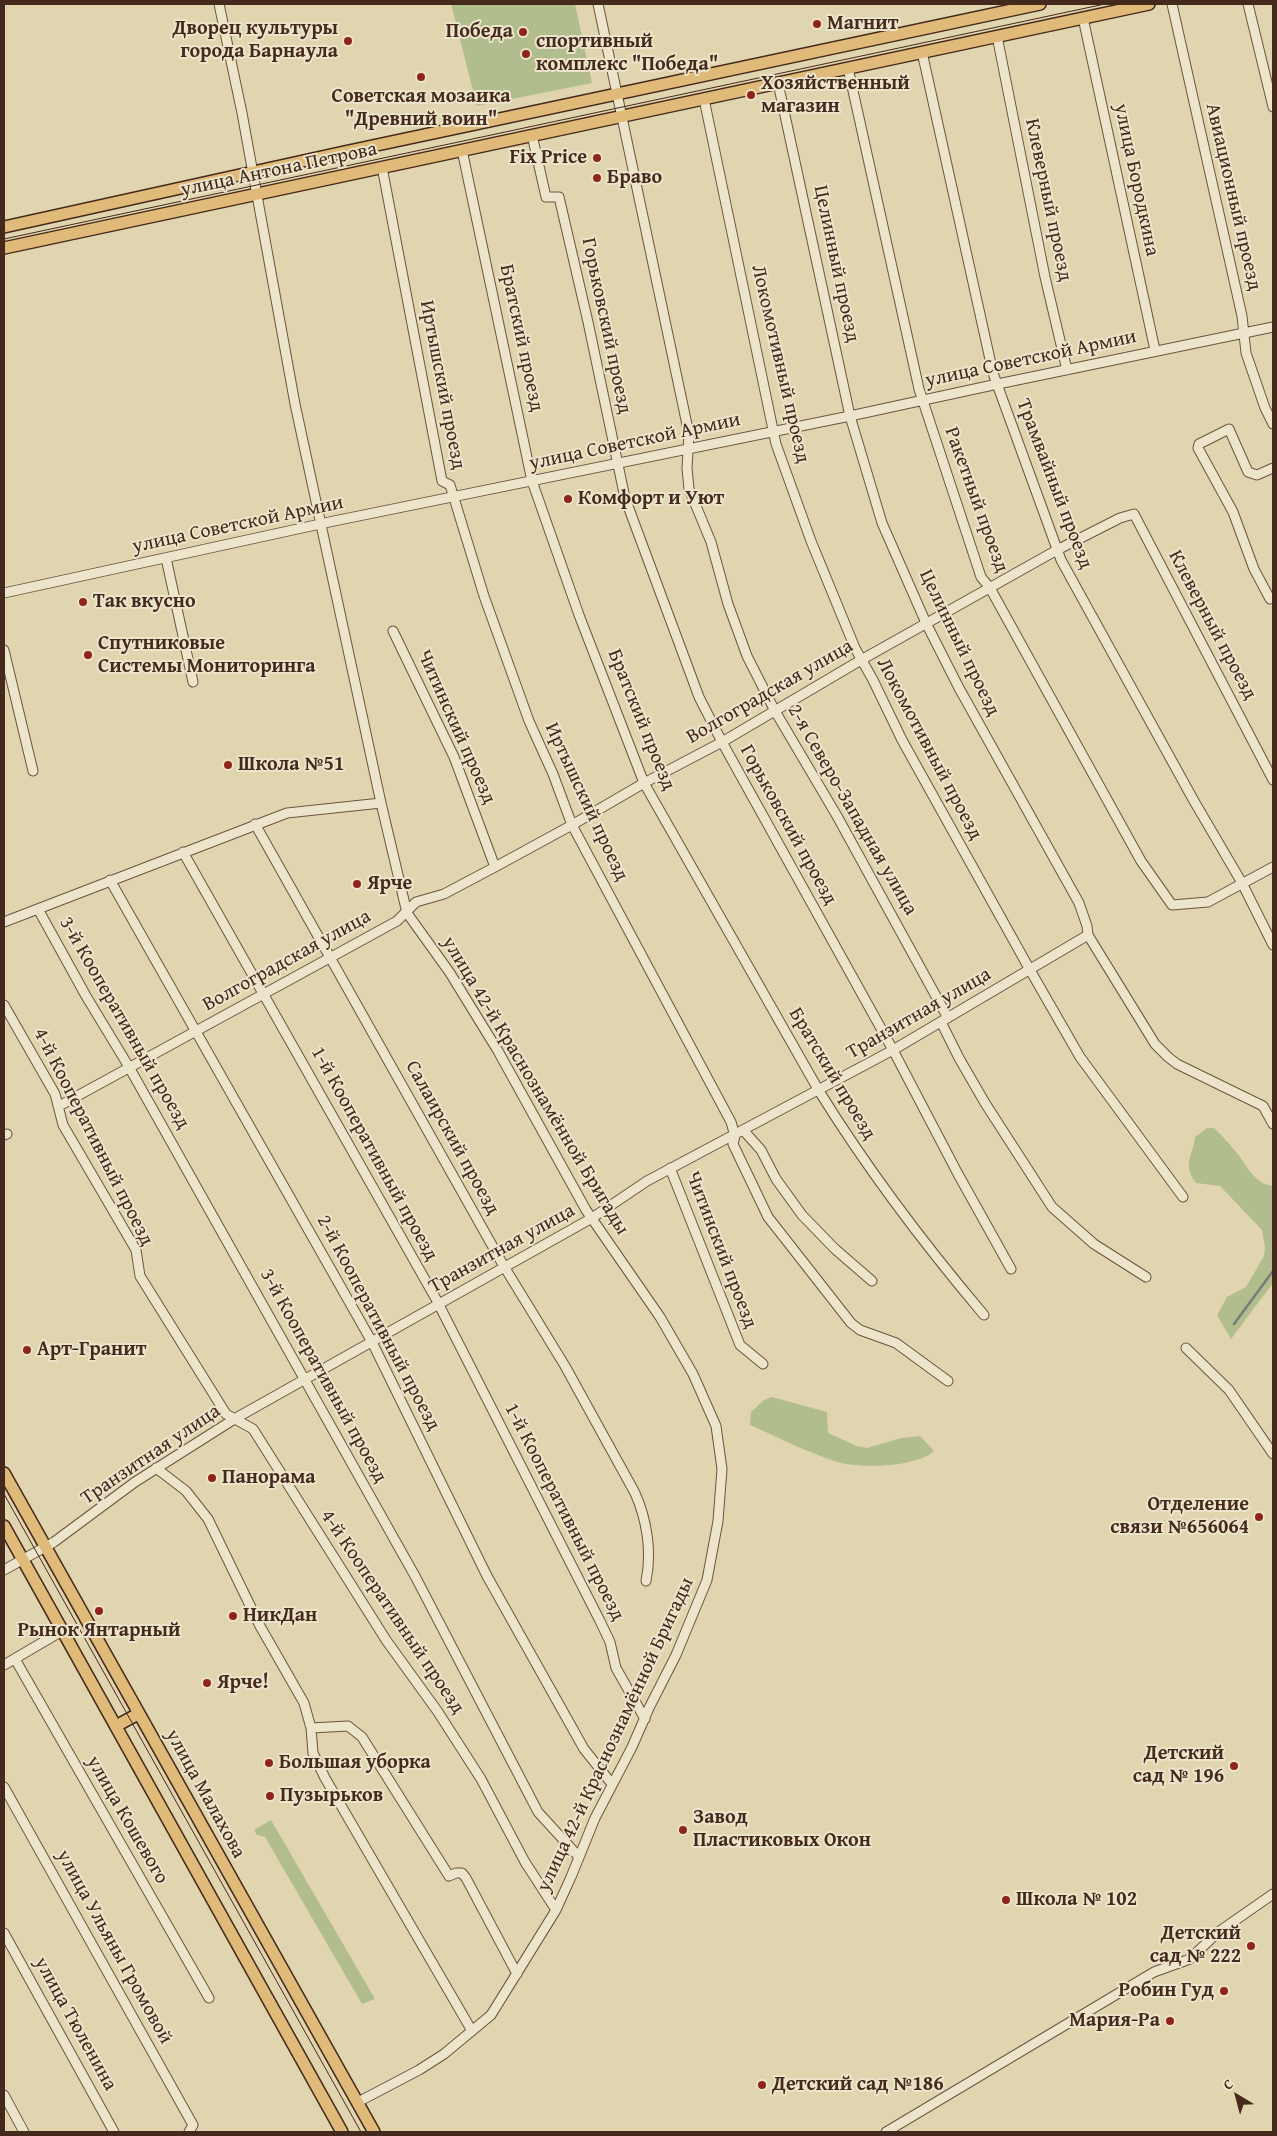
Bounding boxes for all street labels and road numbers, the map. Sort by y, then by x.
street label: Авиационный проезд [1200,101,1266,293]
street label: улица Бородкина [1108,102,1164,258]
street label: Клеверный проезд [1019,116,1077,284]
street label: улица Антона Петрова [179,138,379,202]
street label: Целинный проезд [808,183,864,345]
street label: Горьковский проезд [576,236,636,416]
street label: Братский проезд [494,262,548,414]
street label: Локомотивный проезд [746,263,814,465]
street label: Иртышский проезд [414,298,470,472]
street label: улица Советской Армии [923,325,1139,393]
street label: Трамвайный проезд [1011,396,1097,572]
street label: улица Советской Армии [527,408,743,476]
street label: Ракетный проезд [939,424,1013,576]
street label: улица Советской Армии [130,491,346,559]
street label: Клеверный проезд [1163,546,1261,704]
street label: Целинный проезд [913,566,1005,720]
street label: Волгоградская улица [682,635,858,749]
street label: Читинский проезд [411,646,501,808]
street label: Братский проезд [602,646,680,794]
street label: Локомотивный проезд [871,654,987,844]
street label: 2-я Северо-Западная улица [782,700,922,920]
street label: Иртышский проезд [539,719,633,885]
street label: Горьковский проезд [734,741,842,909]
street label: Волгоградская улица [199,905,375,1017]
street label: 3-й Кооперативный проезд [53,913,195,1133]
street label: улица 42-й Краснознамённой Бригады [436,932,634,1240]
street label: Транзитная улица [842,963,996,1065]
street label: Братский проезд [783,1004,881,1144]
street label: 4-й Кооперативный проезд [28,1024,158,1250]
street label: 1-й Кооперативный проезд [305,1043,443,1265]
street label: Салаирский проезд [400,1057,504,1219]
street label: Читинский проезд [680,1168,762,1332]
street label: Транзитная улица [425,1199,579,1299]
street label: 2-й Кооперативный проезд [311,1211,445,1435]
street label: 3-й Кооперативный проезд [254,1265,392,1487]
street label: Транзитная улица [77,1399,225,1511]
street label: 1-й Кооперативный проезд [499,1399,629,1625]
street label: 4-й Кооперативный проезд [315,1505,469,1719]
street label: улица 42-й Краснознамённой Бригады [532,1574,700,1896]
street label: улица Малахова [160,1725,250,1863]
street label: улица Кошевого [81,1752,173,1888]
street label: улица Ульяны Громовой [51,1846,177,2048]
street label: улица Тюленина [28,1953,122,2095]

